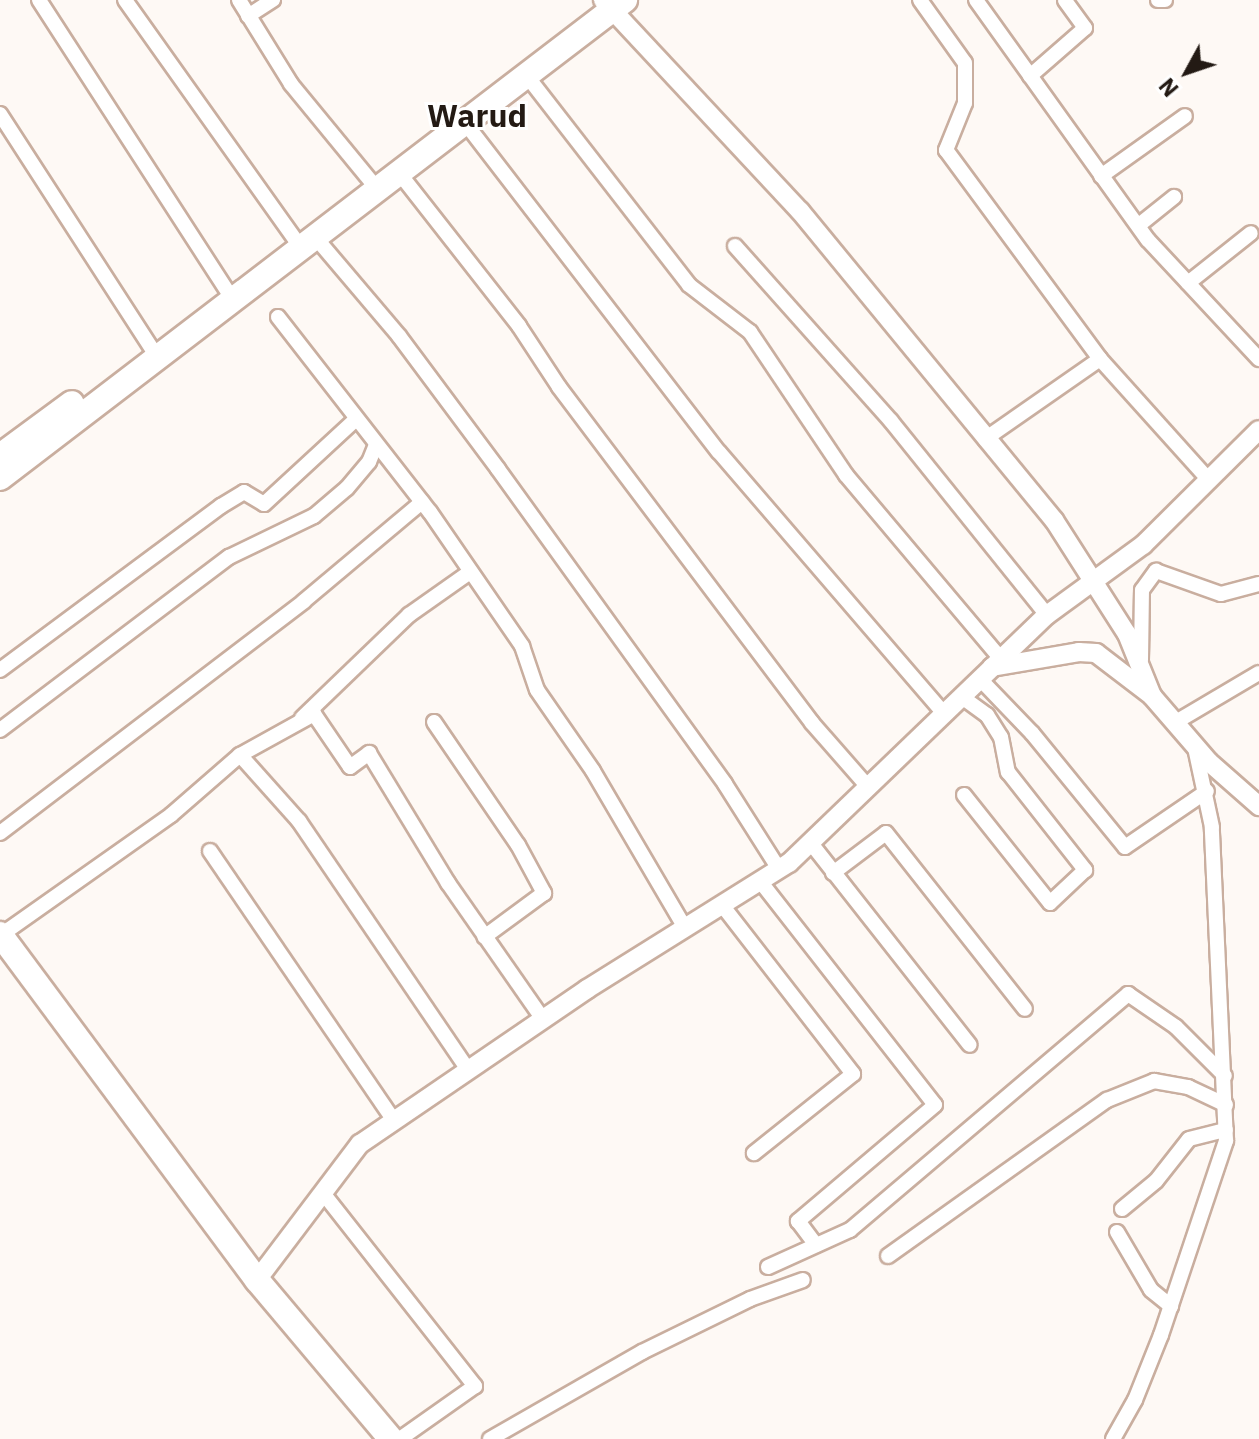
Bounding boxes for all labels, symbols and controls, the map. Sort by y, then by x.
north arrow [1147,32,1227,112]
text: N [1152,72,1184,103]
district label: Warud [427,96,527,134]

